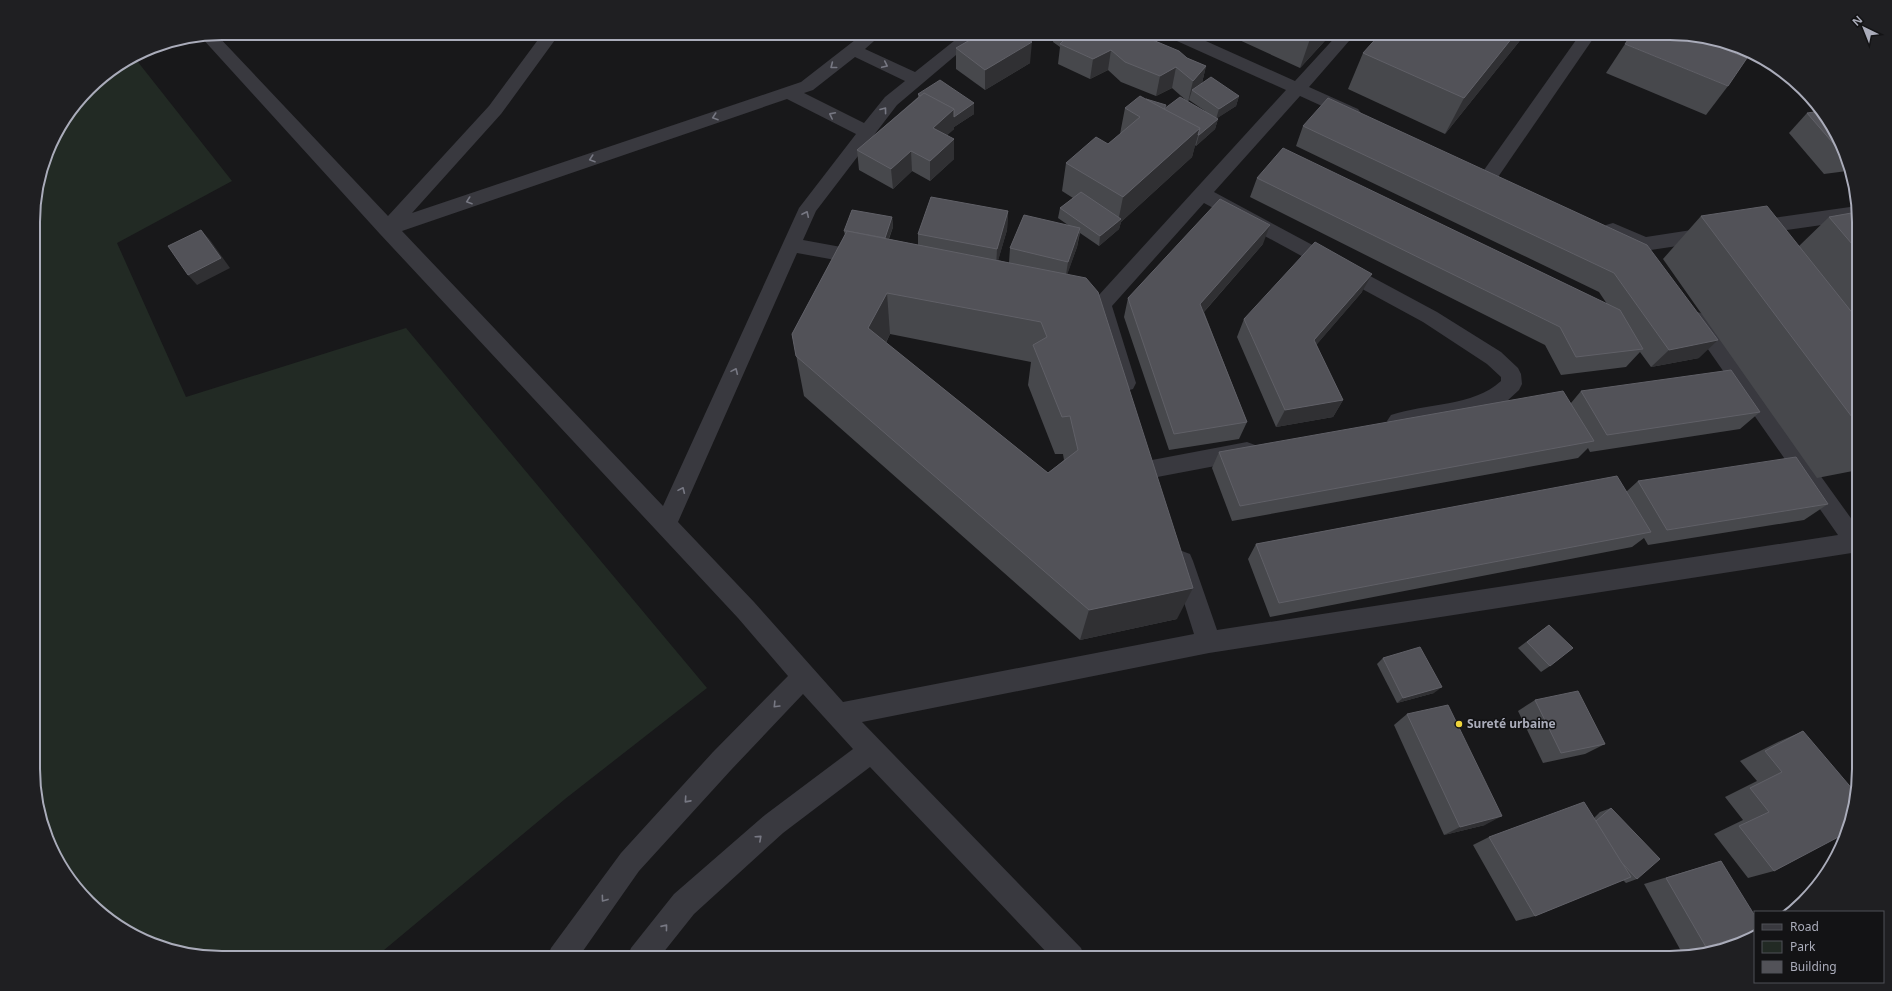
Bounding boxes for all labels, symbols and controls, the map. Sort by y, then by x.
north arrow [1844,8,1884,48]
text: N [1848,12,1865,29]
one-way arrow [881,60,889,68]
one-way arrow [831,61,838,68]
one-way arrow [879,108,886,115]
one-way arrow [712,112,719,121]
one-way arrow [829,112,837,119]
one-way arrow [589,154,596,163]
one-way arrow [466,196,473,204]
one-way arrow [801,211,809,218]
one-way arrow [730,368,738,375]
one-way arrow [677,486,685,494]
one-way arrow [773,700,781,708]
place label: Sureté urbaine [1467,715,1556,732]
marker: Sureté urbaine [1454,719,1464,729]
one-way arrow [685,795,692,802]
one-way arrow [754,835,762,842]
one-way arrow [601,895,609,902]
legend [1754,911,1884,983]
text: Road [1790,918,1819,935]
one-way arrow [661,925,668,932]
text: Park [1790,938,1816,955]
text: Building [1790,958,1837,975]

